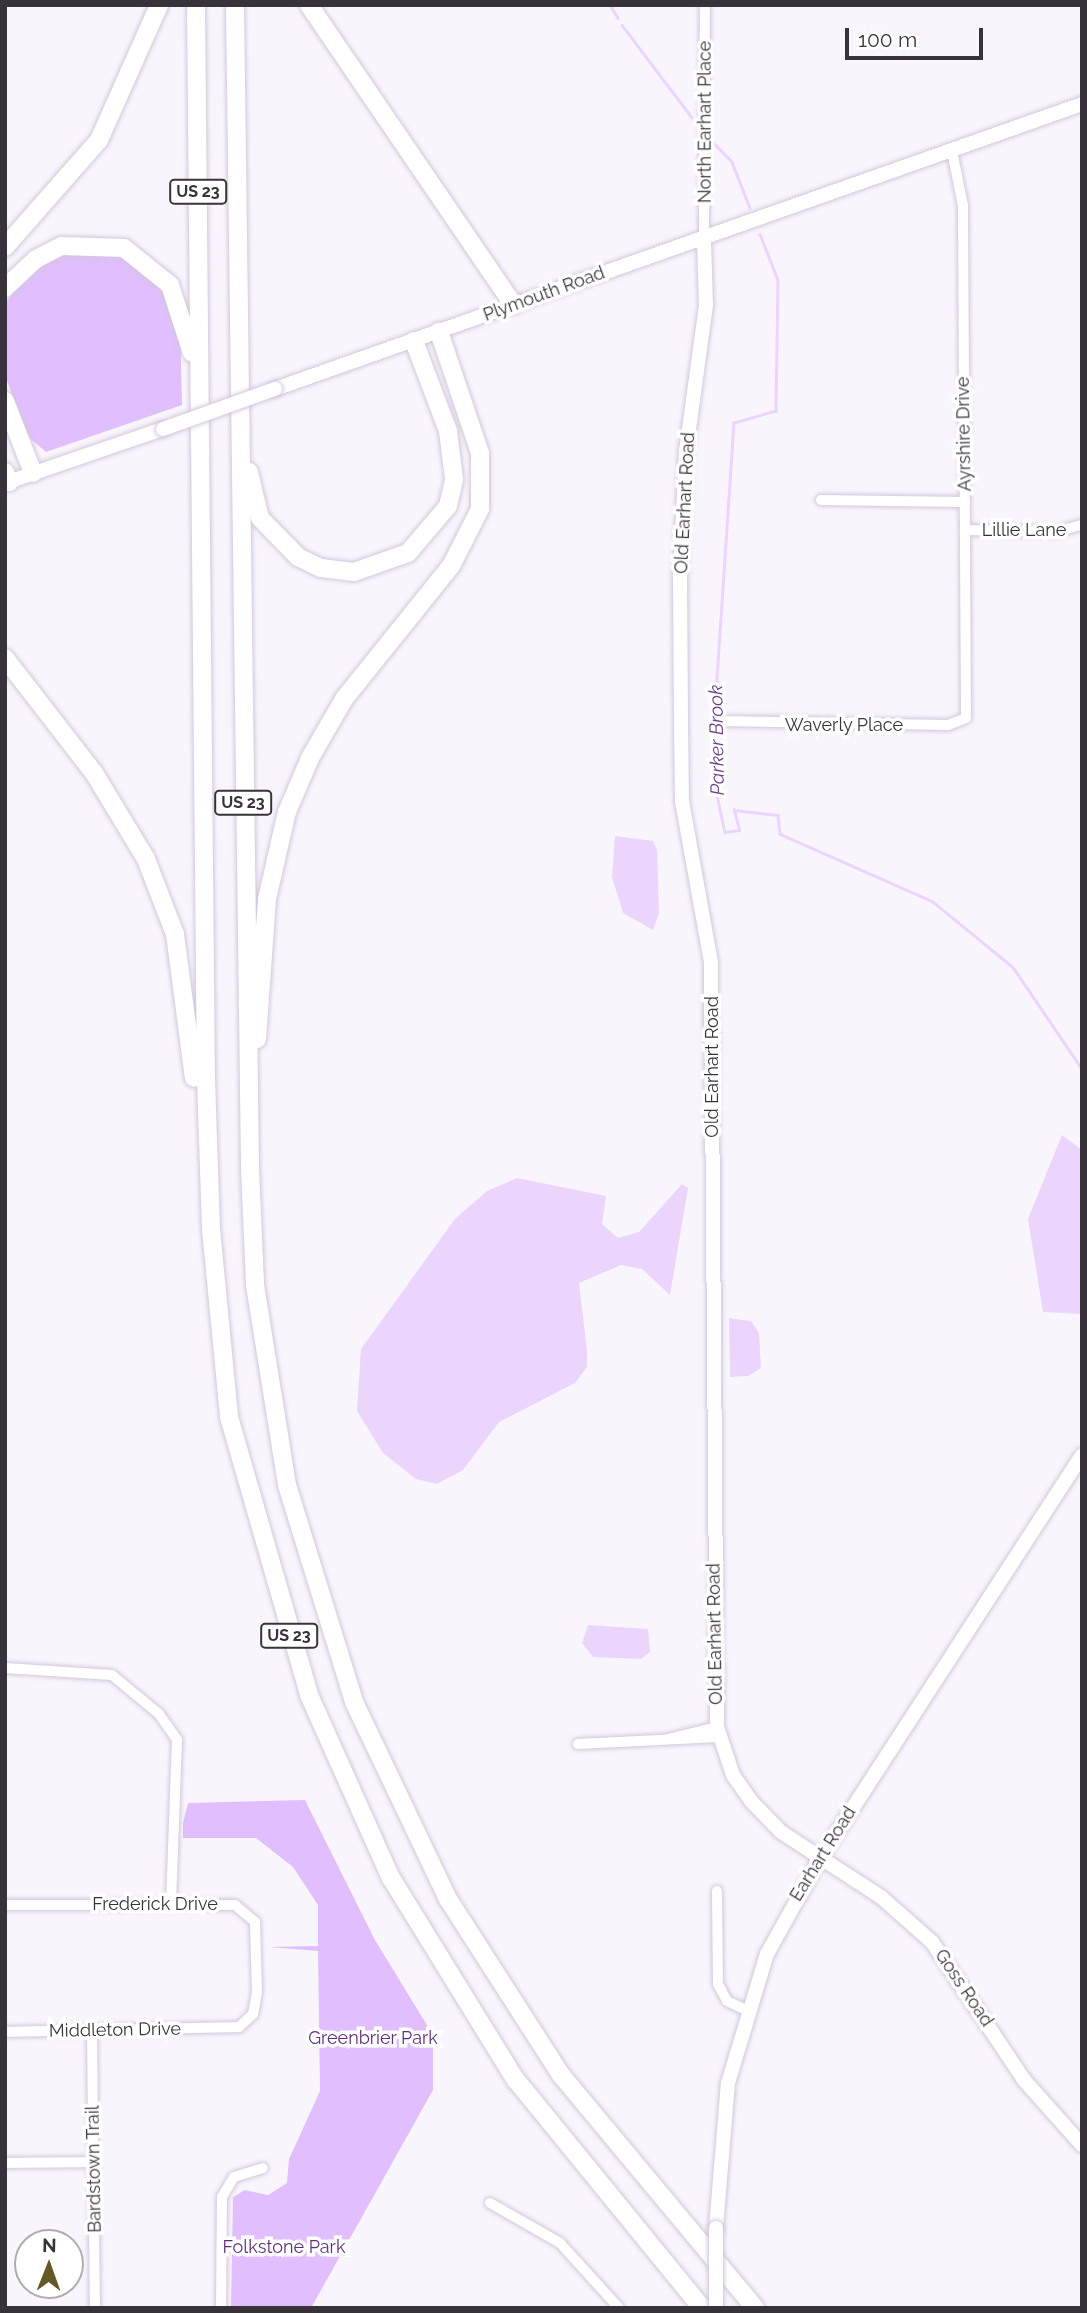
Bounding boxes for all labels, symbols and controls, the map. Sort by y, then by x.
scale bar [849,14,987,58]
text: 100 m [858,27,917,52]
street label: North Earhart Place [694,41,716,203]
road number: US 23 [168,180,228,204]
street label: Plymouth Road [480,262,608,326]
street label: Ayrshire Drive [952,376,976,492]
street label: Old Earhart Road [671,432,699,574]
street label: Lillie Lane [982,519,1066,541]
water label: Parker Brook [705,684,729,796]
street label: Waverly Place [785,714,903,736]
road number: US 23 [213,790,273,816]
street label: Old Earhart Road [701,996,723,1138]
street label: Old Earhart Road [703,1563,727,1705]
road number: US 23 [259,1624,319,1648]
street label: Earhart Road [785,1803,861,1905]
street label: Frederick Drive [92,1893,218,1915]
street label: Goss Road [930,1945,998,2031]
street label: Middleton Drive [49,2018,181,2042]
park label: Greenbrier Park [308,2027,438,2049]
street label: Bardstown Trail [82,2105,106,2233]
north arrow [14,2229,84,2299]
text: N [42,2234,57,2256]
park label: Folkstone Park [223,2236,345,2258]

